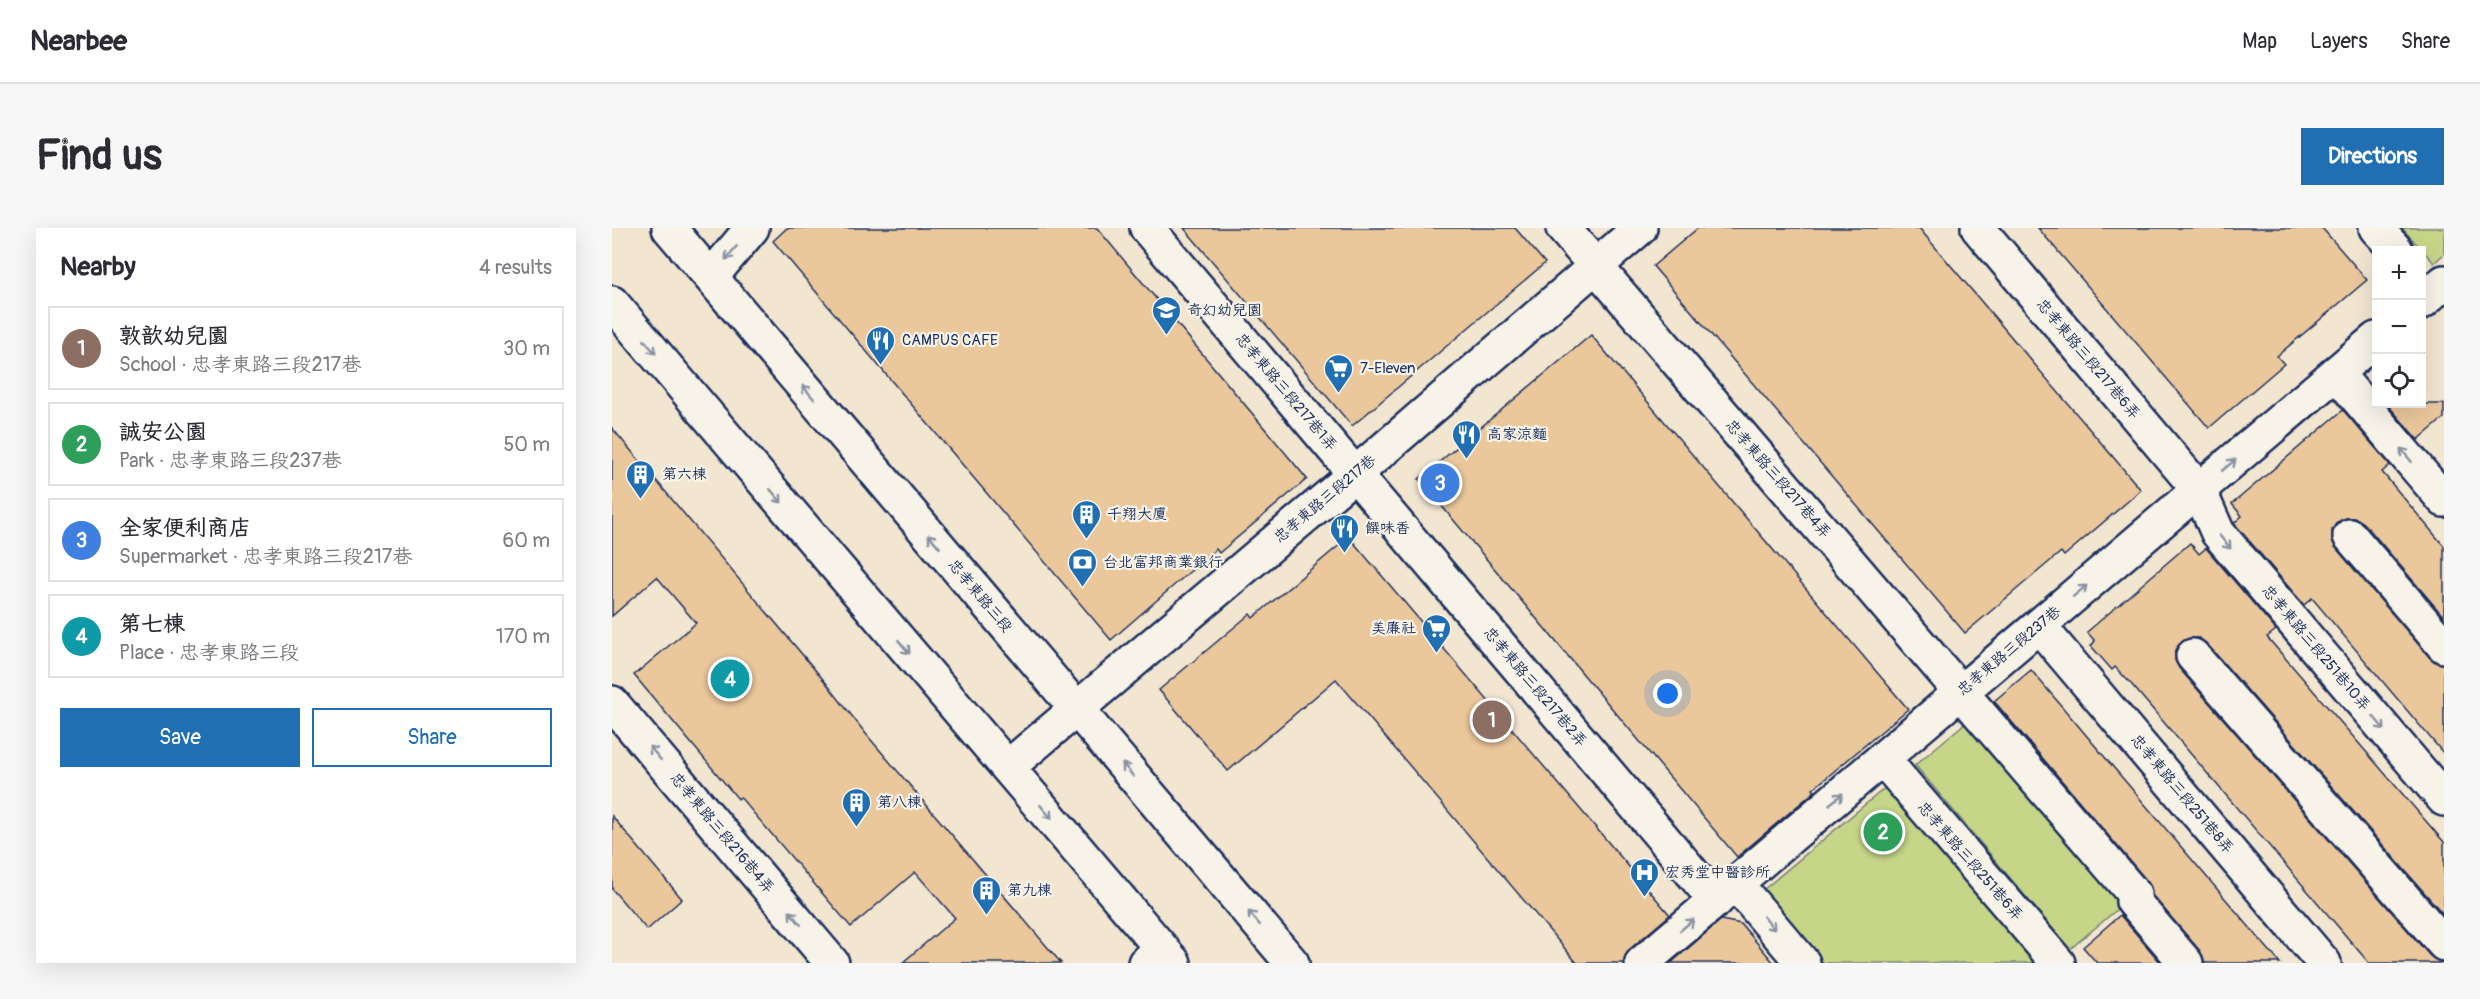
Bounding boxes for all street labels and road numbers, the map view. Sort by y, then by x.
street label: 忠孝東路三段217巷6弄 [2032,295,2144,423]
street label: 忠孝東路三段217巷1弄 [1231,329,1341,455]
street label: 忠孝東路三段217巷4弄 [1721,416,1835,542]
street label: 忠孝東路三段217巷 [1270,451,1380,547]
street label: 忠孝東路三段 [944,555,1016,637]
street label: 忠孝東路三段251巷10弄 [2258,581,2374,715]
street label: 忠孝東路三段237巷 [1953,602,2065,700]
street label: 忠孝東路三段217巷2弄 [1480,624,1590,750]
street label: 忠孝東路三段251巷8弄 [2127,730,2237,858]
street label: 忠孝東路三段216巷4弄 [666,769,778,897]
street label: 忠孝東路三段251巷6弄 [1913,798,2027,924]

